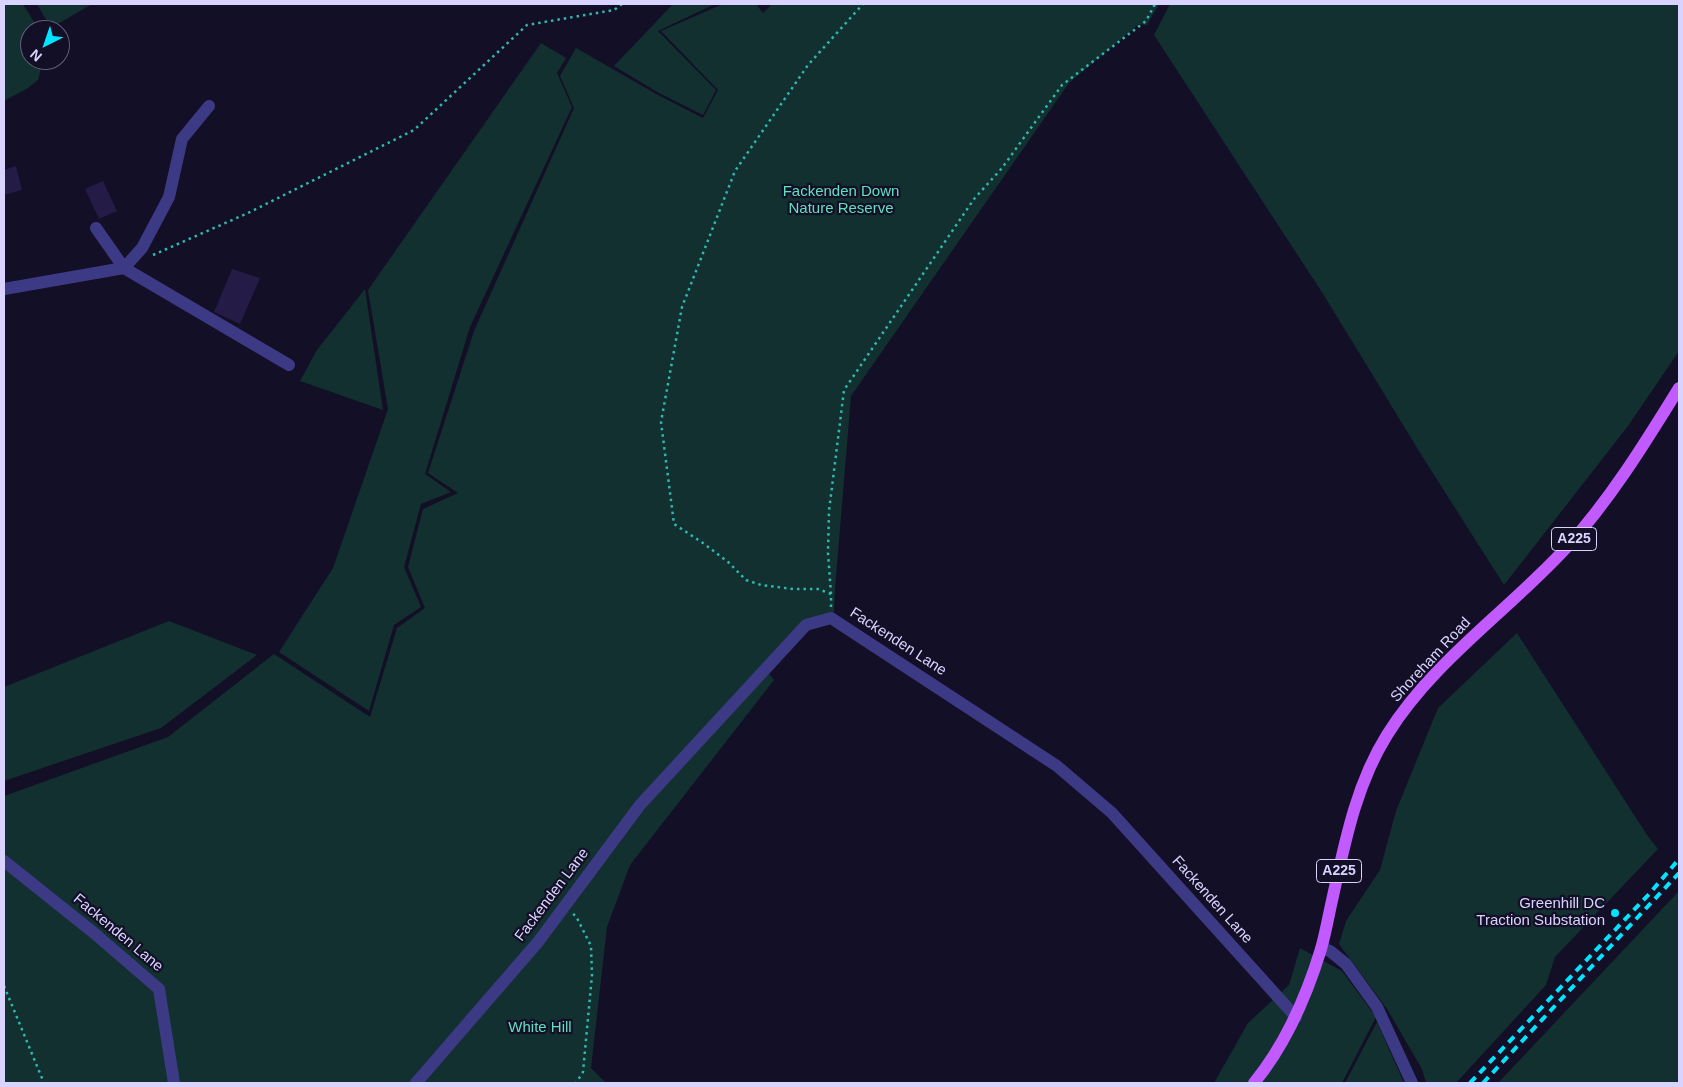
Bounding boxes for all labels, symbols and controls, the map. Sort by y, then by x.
north arrow [20,20,70,70]
text: N [27,46,45,65]
park label: Fackenden Down Nature Reserve [783,183,899,218]
road number: A225 [1552,528,1596,550]
street label: Fackenden Lane [846,604,950,680]
street label: Shoreham Road [1387,614,1475,706]
street label: Fackenden Lane [511,845,593,945]
street label: Fackenden Lane [1168,852,1256,948]
road number: A225 [1316,859,1362,882]
street label: Fackenden Lane [69,890,167,976]
place label: Greenhill DC Traction Substation [1476,895,1605,930]
marker: Greenhill DC Traction Substation [1609,907,1621,919]
park label: White Hill [508,1019,572,1037]

